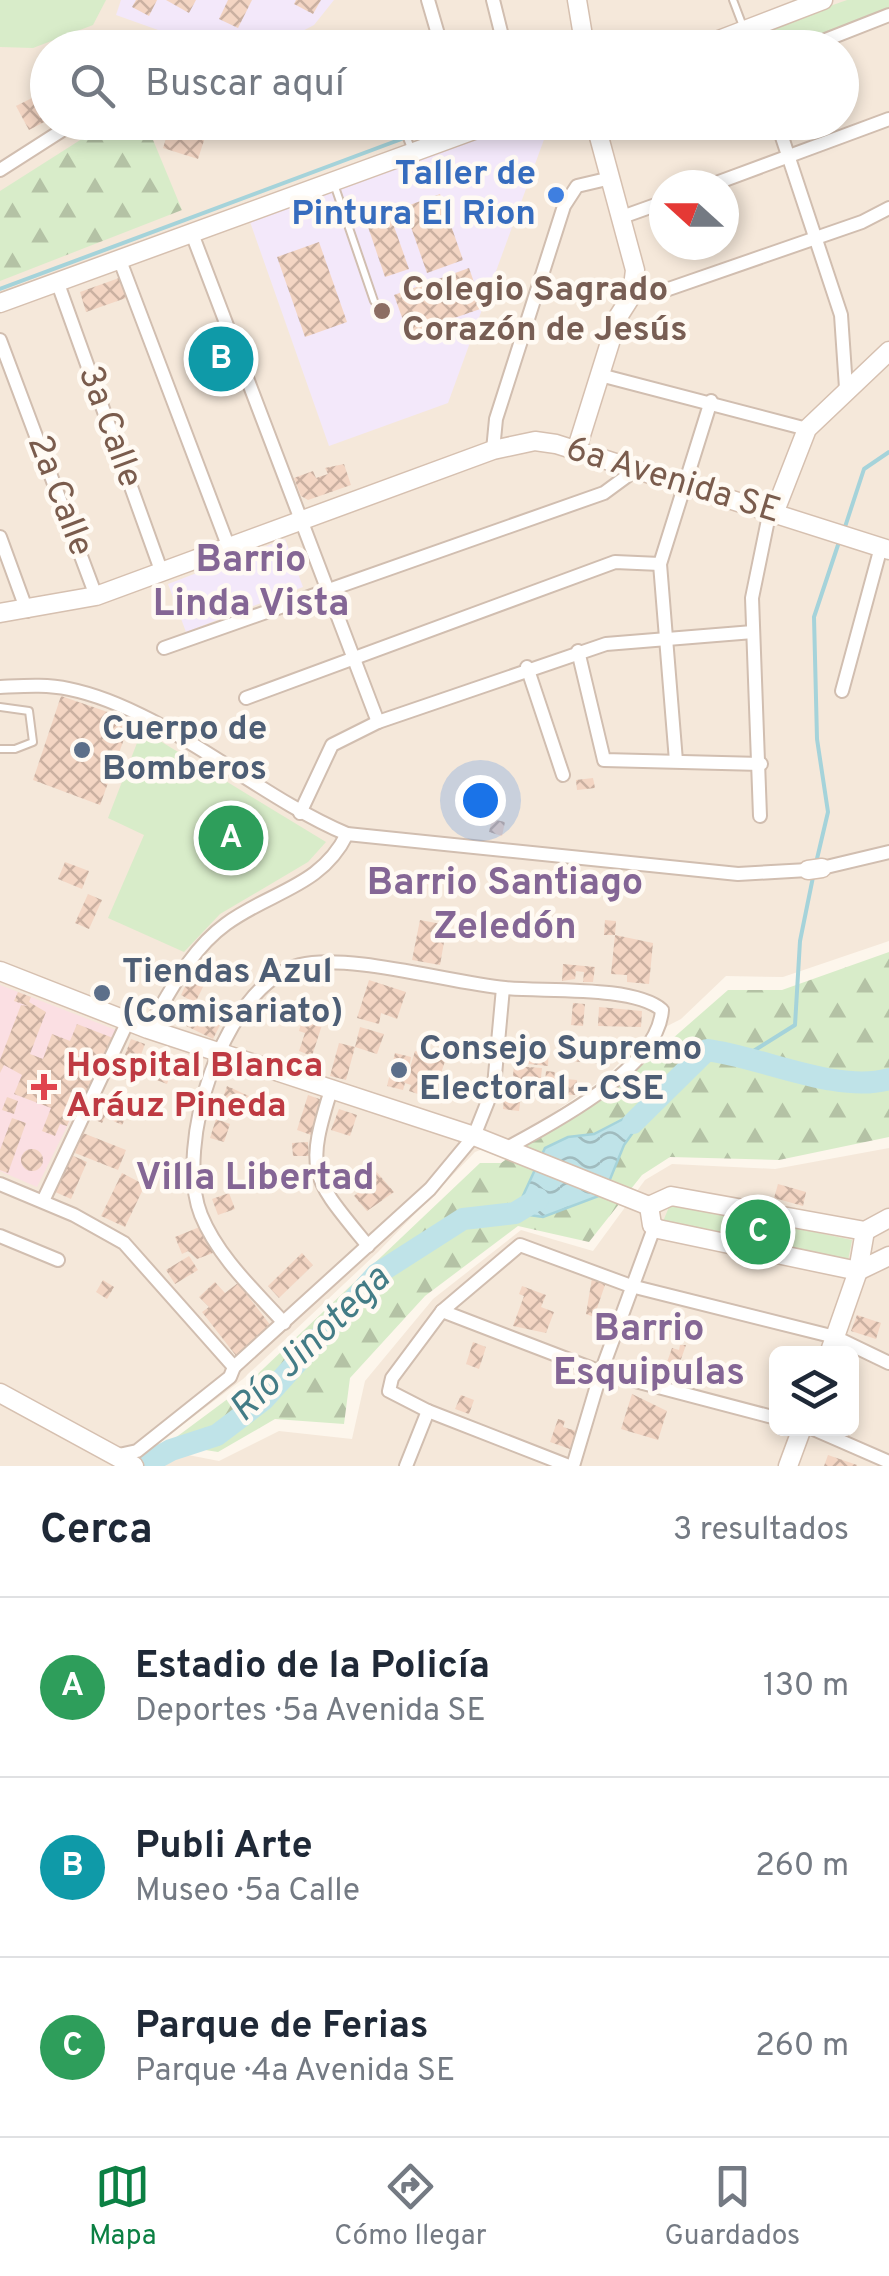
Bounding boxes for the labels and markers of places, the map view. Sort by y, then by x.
place label: Taller de Pintura El Rion [291,153,536,237]
marker: Taller de Pintura El Rion [545,184,567,206]
place label: Colegio Sagrado Corazón de Jesús [402,269,687,353]
marker: Colegio Sagrado Corazón de Jesús [371,300,393,322]
pin: B [188,322,254,396]
place label: Cuerpo de Bomberos [102,708,267,792]
marker: Cuerpo de Bomberos [71,739,93,761]
pin: A [198,800,264,876]
place label: Tiendas Azul (Comisariato) [122,951,344,1035]
marker: Tiendas Azul (Comisariato) [91,982,113,1004]
place label: Consejo Supremo Electoral - CSE [419,1028,702,1112]
place label: Hospital Blanca Aráuz Pineda [66,1045,323,1129]
marker: Consejo Supremo Electoral - CSE [388,1059,410,1081]
marker: Hospital Blanca Aráuz Pineda [31,1074,57,1100]
pin: C [726,1194,790,1270]

